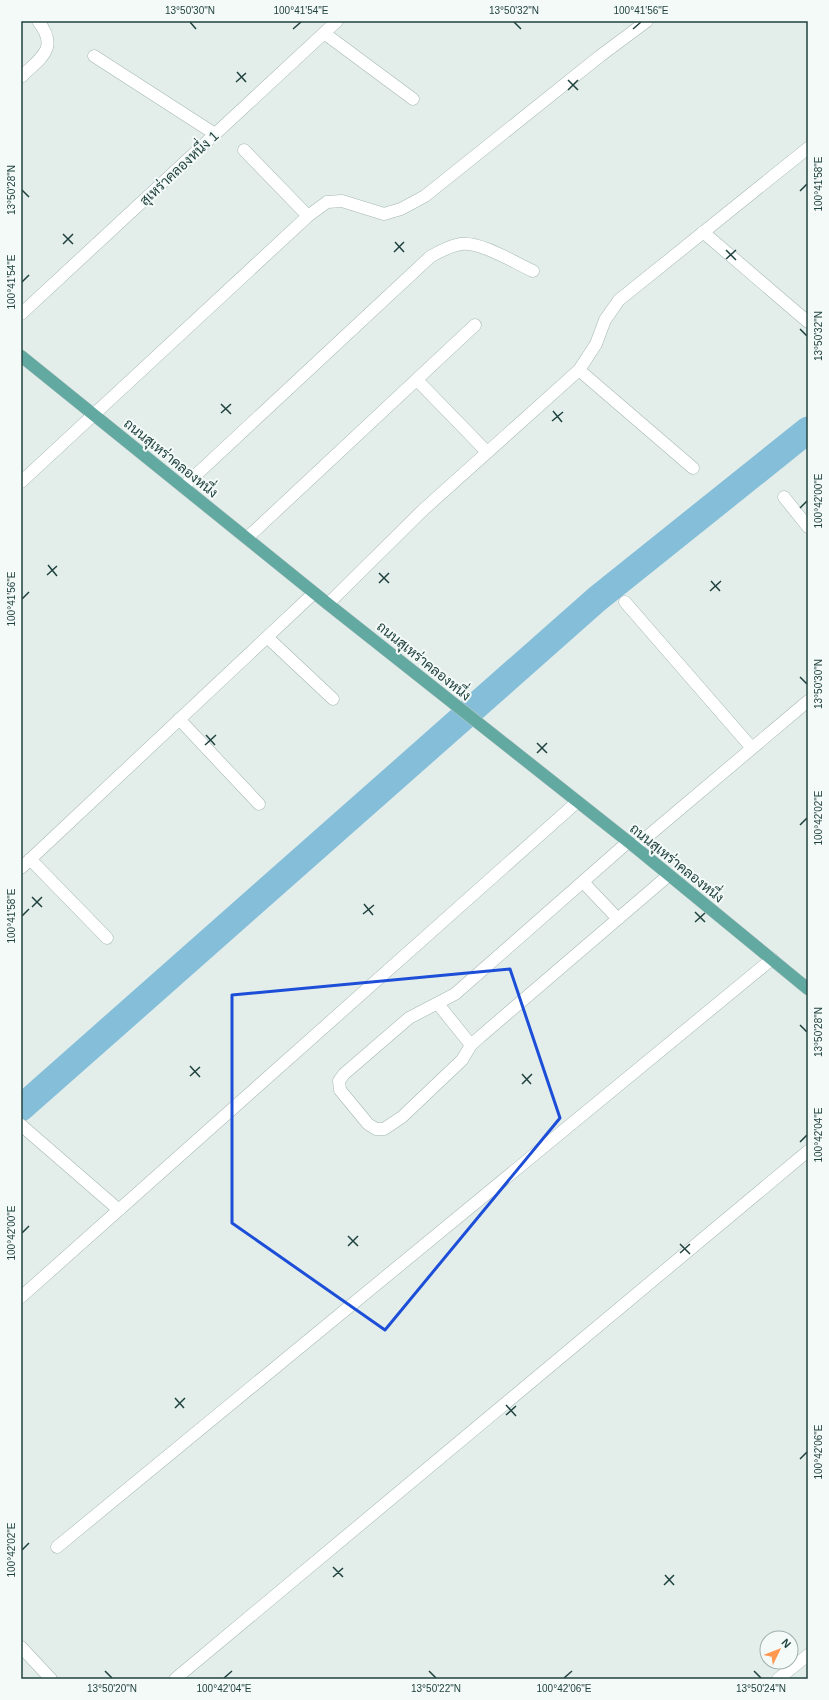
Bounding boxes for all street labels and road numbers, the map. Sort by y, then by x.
street label: สุเหร่าคลองหนึ่ง 1 [134,124,223,210]
street label: ถนนสุเหร่าคลองหนึ่ง [120,412,224,502]
street label: ถนนสุเหร่าคลองหนึ่ง [373,615,477,705]
street label: ถนนสุเหร่าคลองหนึ่ง [626,817,730,907]

